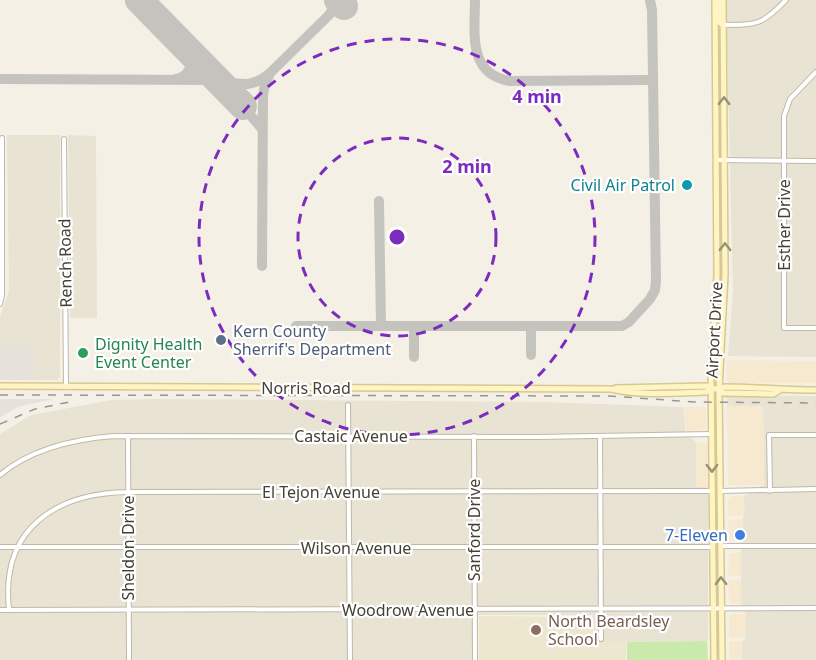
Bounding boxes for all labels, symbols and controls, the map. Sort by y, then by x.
text: 4 min [512,84,562,108]
one-way arrow [718,97,730,106]
text: 2 min [442,154,492,178]
place label: Civil Air Patrol [571,174,675,196]
marker: Civil Air Patrol [680,178,694,192]
street label: Esther Drive [773,179,795,271]
street label: Rench Road [53,218,77,308]
centre of rings [387,227,407,247]
one-way arrow [719,242,731,251]
street label: Airport Drive [700,281,728,379]
place label: Kern County Sherrif's Department [233,320,391,360]
place label: Dignity Health Event Center [95,333,202,373]
marker: Kern County Sherrif's Department [214,333,228,347]
marker: Dignity Health Event Center [76,346,90,360]
street label: Norris Road [261,377,351,399]
street label: Castaic Avenue [294,425,408,447]
one-way arrow [706,464,718,473]
street label: Sanford Drive [463,479,485,581]
street label: El Tejon Avenue [262,481,380,503]
street label: Sheldon Drive [117,496,139,600]
place label: 7-Eleven [665,524,728,546]
marker: 7-Eleven [733,528,747,542]
street label: Wilson Avenue [301,537,411,559]
one-way arrow [715,576,728,585]
street label: Woodrow Avenue [342,599,474,621]
place label: North Beardsley School [548,610,670,650]
marker: North Beardsley School [529,623,543,637]

